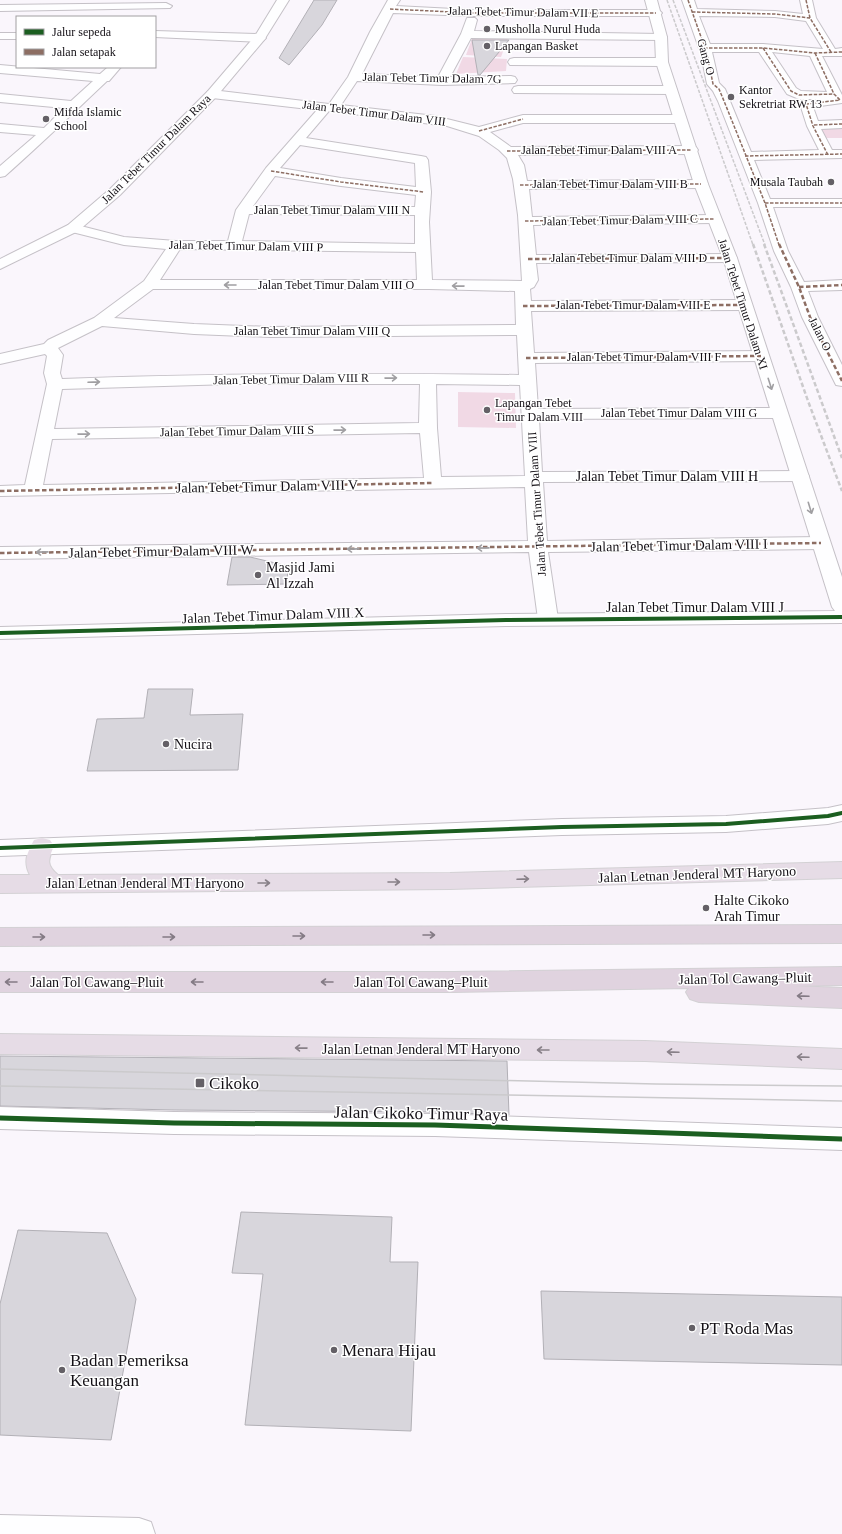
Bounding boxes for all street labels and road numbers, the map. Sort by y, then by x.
street label: Jalan Tebet Timur Dalam VII E [447,4,599,20]
street label: Gang O [694,37,718,77]
street label: Jalan Tebet Timur Dalam 7G [362,70,502,86]
street label: Jalan Tebet Timur Dalam Raya [98,91,214,207]
street label: Jalan Tebet Timur Dalam VIII [301,97,447,129]
street label: Jalan Tebet Timur Dalam VIII A [521,143,677,157]
street label: Jalan Tebet Timur Dalam VIII B [532,177,688,191]
street label: Jalan Tebet Timur Dalam VIII N [254,203,411,217]
street label: Jalan Tebet Timur Dalam VIII C [542,212,698,228]
street label: Jalan Tebet Timur Dalam XI [715,237,771,371]
street label: Jalan Tebet Timur Dalam VIII P [169,238,324,254]
street label: Jalan Tebet Timur Dalam VIII D [551,251,708,265]
street label: Jalan Tebet Timur Dalam VIII O [258,278,415,292]
street label: Jalan Tebet Timur Dalam VIII E [555,298,711,312]
street label: Jalan O [806,315,835,354]
street label: Jalan Tebet Timur Dalam VIII Q [234,324,391,338]
street label: Jalan Tebet Timur Dalam VIII F [567,350,722,364]
street label: Jalan Tebet Timur Dalam VIII R [213,371,369,387]
street label: Jalan Tebet Timur Dalam VIII G [601,406,758,420]
street label: Jalan Tebet Timur Dalam VIII S [160,423,314,439]
street label: Jalan Tebet Timur Dalam VIII [525,431,549,577]
street label: Jalan Tebet Timur Dalam VIII H [576,469,758,484]
street label: Jalan Tebet Timur Dalam VIII V [176,477,358,496]
street label: Jalan Tebet Timur Dalam VIII I [590,536,768,555]
street label: Jalan Tebet Timur Dalam VIII W [68,542,255,561]
street label: Jalan Tebet Timur Dalam VIII J [606,600,784,615]
street label: Jalan Tebet Timur Dalam VIII X [182,605,364,626]
street label: Jalan Letnan Jenderal MT Haryono [598,864,796,885]
street label: Jalan Letnan Jenderal MT Haryono [46,876,244,891]
street label: Jalan Tol Cawang–Pluit [678,970,812,987]
street label: Jalan Tol Cawang–Pluit [30,975,164,990]
street label: Jalan Tol Cawang–Pluit [354,975,488,990]
street label: Jalan Letnan Jenderal MT Haryono [322,1042,520,1057]
street label: Jalan Cikoko Timur Raya [334,1102,509,1125]

